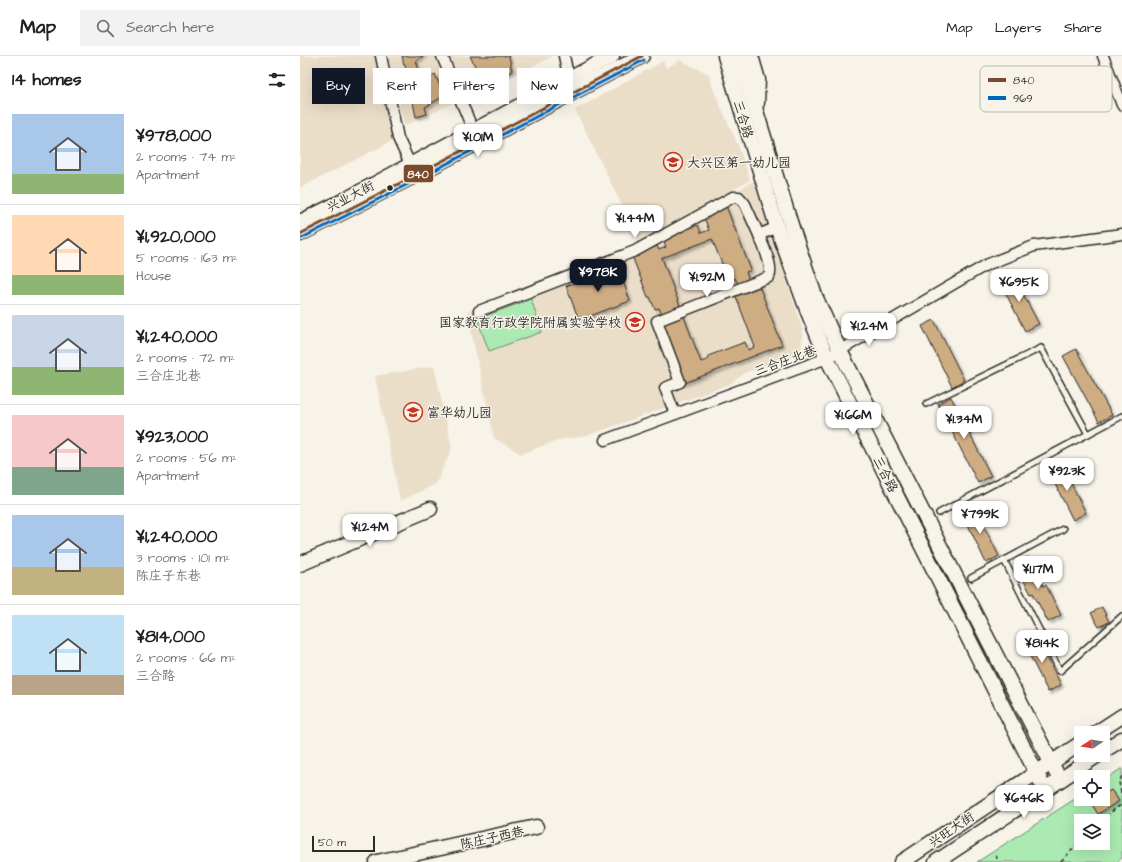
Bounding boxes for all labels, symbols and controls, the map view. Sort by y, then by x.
search box [80,10,360,46]
text: Map [20,14,56,41]
icon: search [94,17,116,39]
text: Search here [126,17,215,38]
text: Map [946,18,973,38]
text: Layers [995,18,1042,38]
text: Share [1064,18,1102,38]
legend [980,66,1112,112]
text: 14 homes [12,68,82,92]
chip: Buy [312,68,365,104]
chip: Rent [373,68,431,104]
chip: Filters [439,68,509,104]
chip: New [517,68,573,104]
icon: filters [266,69,288,91]
text: 840 [1013,73,1035,88]
text: 969 [1013,91,1032,106]
street label: 三合路 [729,98,757,141]
text: ¥978,000 [136,124,211,148]
pin: ¥1.01M [445,124,511,158]
text: ¥1.01M [462,128,494,146]
icon: home [44,130,92,178]
text: 2 rooms · 74 m² [136,148,236,166]
school or university icon: 大兴区第一幼儿园 [662,151,684,173]
place label: 大兴区第一幼儿园 [687,154,791,172]
line badge: 840 [403,164,434,183]
text: Apartment [136,166,200,184]
text: 840 [407,167,429,182]
street label: 兴业大街 [323,177,378,217]
unlabelled marker [385,183,395,193]
pin: ¥1.44M [602,205,668,239]
text: ¥1.44M [616,209,654,227]
text: ¥1,920,000 [136,225,216,249]
icon: home [44,231,92,279]
text: 5 rooms · 163 m² [136,249,238,267]
pin: ¥978K [570,259,626,293]
text: ¥978K [579,263,617,281]
pin: ¥1.92M [674,264,740,298]
text: House [136,267,171,285]
text: ¥1.92M [689,268,725,286]
pin: ¥695K [991,269,1047,303]
text: ¥695K [999,273,1039,291]
school or university icon: 国家教育行政学院附属实验学校 [624,311,646,333]
pin: ¥1.24M [836,313,902,347]
place label: 国家教育行政学院附属实验学校 [439,314,621,332]
text: ¥1.24M [850,317,888,335]
text: ¥1,240,000 [136,325,218,349]
icon: home [44,331,92,379]
street label: 三合庄北巷 [752,341,819,381]
text: 2 rooms · 72 m² [136,349,235,367]
text: 三合庄北巷 [136,367,201,385]
school or university icon: 富华幼儿园 [402,401,424,423]
pin: ¥1.66M [820,402,886,436]
place label: 富华幼儿园 [427,404,492,422]
text: ¥1.66M [834,406,872,424]
pin: ¥1.34M [931,406,997,440]
text: ¥1.34M [946,410,982,428]
text: ¥923,000 [136,425,208,449]
icon: home [44,431,92,479]
text: 2 rooms · 56 m² [136,449,237,467]
street label: 三合路 [868,453,902,496]
pin: ¥923K [1039,458,1095,492]
text: ¥923K [1049,462,1085,480]
text: Apartment [136,467,200,485]
pin: ¥799K [952,501,1008,535]
text: ¥799K [961,505,999,523]
pin: ¥1.24M [337,514,403,548]
text: ¥1.24M [351,518,389,536]
text: ¥1,240,000 [136,525,218,549]
icon: home [44,531,92,579]
text: 3 rooms · 101 m² [136,549,230,567]
pin: ¥1.17M [1005,556,1071,590]
text: ¥1.17M [1023,560,1053,578]
text: 陈庄子东巷 [136,567,201,585]
text: ¥814,000 [136,625,205,649]
pin: ¥814K [1014,630,1070,664]
icon: home [44,631,92,679]
text: ¥814K [1025,634,1059,652]
text: 2 rooms · 66 m² [136,649,236,667]
text: 三合路 [136,667,175,685]
north arrow [1074,726,1110,762]
map controls [1074,726,1110,850]
button: locate [1074,770,1110,806]
pin: ¥646K [996,785,1052,819]
text: ¥646K [1004,789,1044,807]
street label: 兴旺大街 [925,808,978,852]
button: layers [1074,814,1110,850]
street label: 陈庄子西巷 [459,822,526,854]
scale bar [312,834,375,853]
text: 50 m [318,835,346,850]

